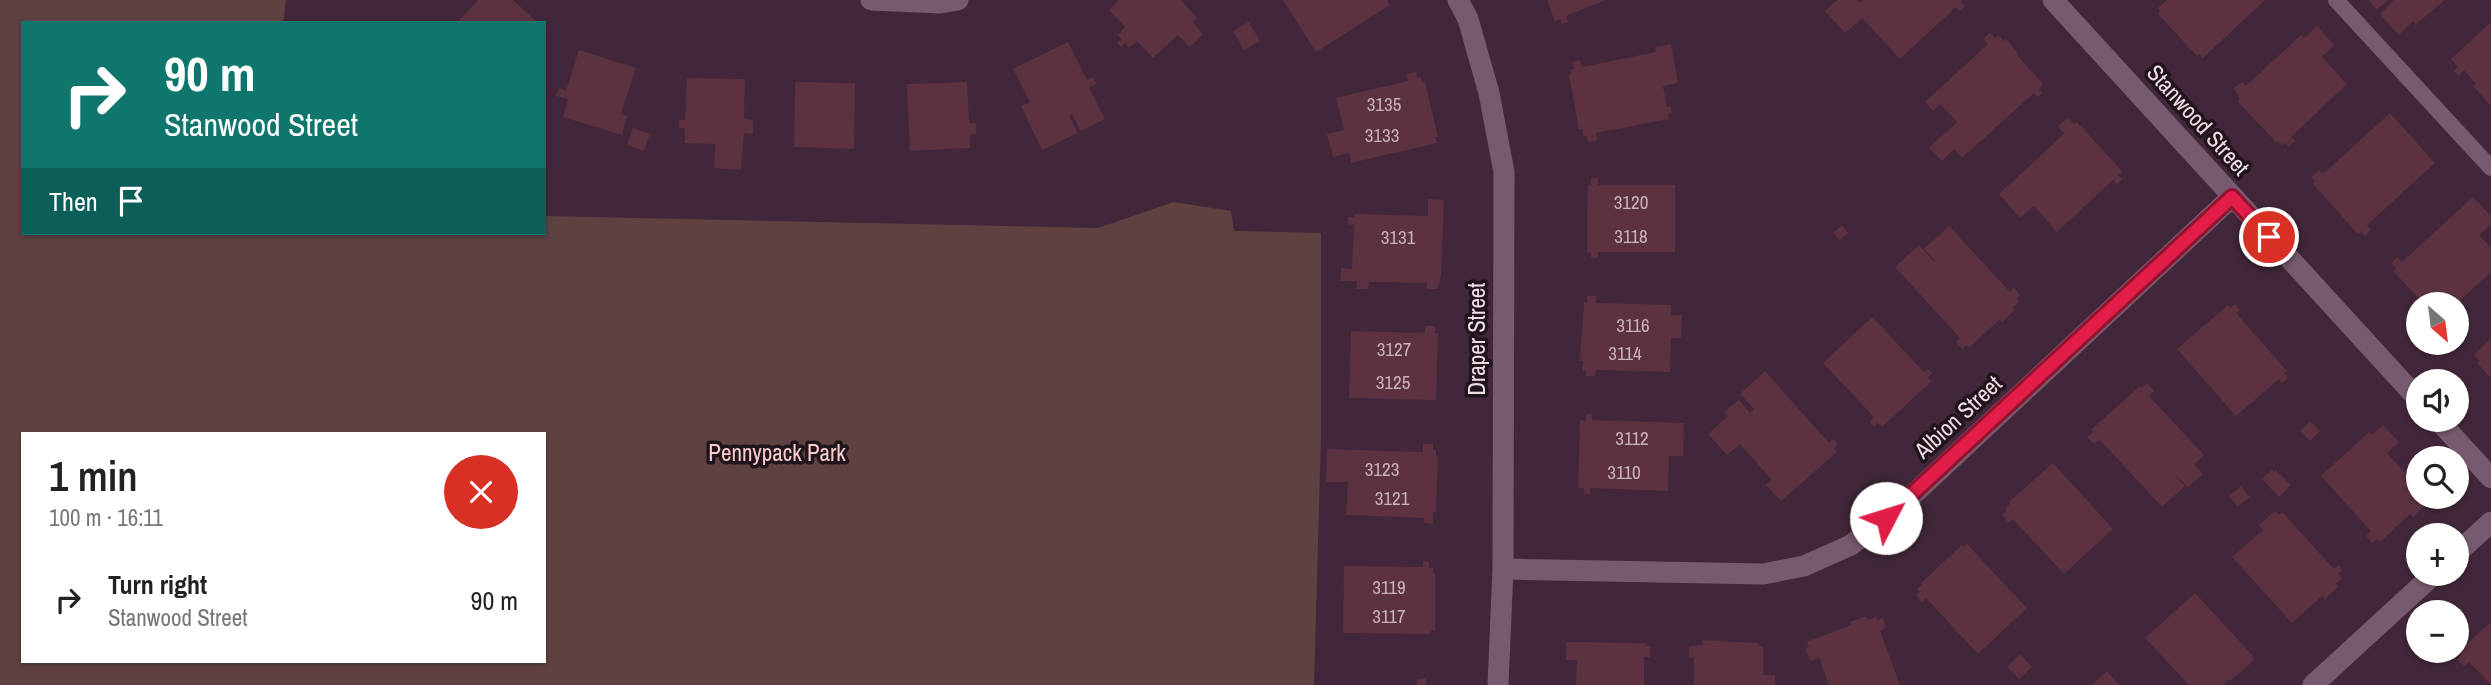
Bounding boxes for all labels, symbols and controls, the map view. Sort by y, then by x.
text: 90 m [164,40,256,106]
icon: right [49,49,140,140]
street label: Stanwood Street [2140,57,2257,182]
house number: 3135 [1367,91,1402,117]
text: Stanwood Street [164,103,358,146]
house number: 3133 [1365,122,1399,148]
icon: arrive [112,182,150,220]
text: Then [49,184,98,219]
house number: 3120 [1614,189,1648,215]
pin [2239,207,2299,267]
icon: arrive [2250,218,2288,256]
house number: 3118 [1614,223,1648,249]
house number: 3131 [1381,224,1416,250]
street label: Draper Street [1461,282,1492,396]
north arrow [2406,292,2469,355]
map controls [2406,292,2469,663]
house number: 3116 [1616,312,1650,338]
house number: 3127 [1377,336,1412,362]
house number: 3114 [1608,340,1642,366]
street label: Albion Street [1906,368,2008,466]
house number: 3125 [1376,369,1411,395]
button: sound [2406,369,2469,432]
house number: 3112 [1615,425,1649,451]
park label: Pennypack Park [708,437,846,468]
button: search [2406,446,2469,509]
text: 1 min [49,448,138,504]
button: close [444,455,518,529]
house number: 3123 [1365,456,1399,482]
house number: 3110 [1607,459,1641,485]
position arrow [1849,481,1923,555]
house number: 3121 [1375,485,1410,511]
text: 100 m · 16:11 [49,502,163,533]
button: + [2406,523,2469,586]
text: Turn right [108,567,207,602]
house number: 3119 [1372,574,1406,600]
icon: right [49,581,87,619]
text: 90 m [471,583,518,618]
button: − [2406,600,2469,663]
text: Stanwood Street [108,602,247,633]
house number: 3117 [1372,603,1406,629]

